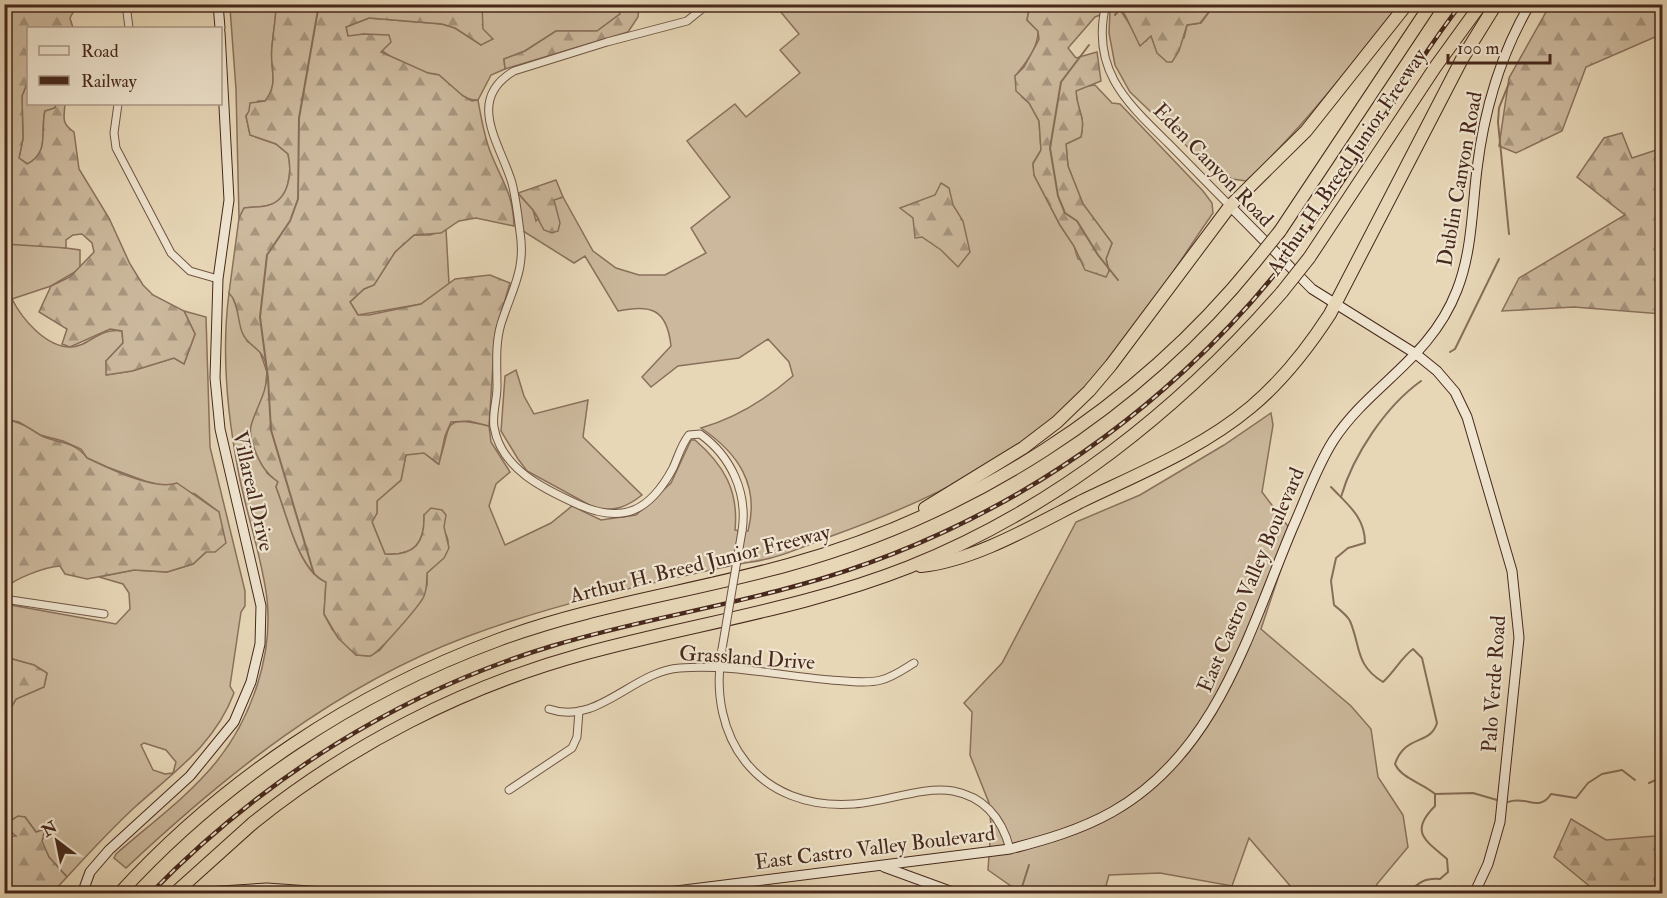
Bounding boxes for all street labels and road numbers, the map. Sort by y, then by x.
street label: Arthur H. Breed Junior Freeway [1260,43,1433,281]
street label: Dublin Canyon Road [1431,89,1489,269]
street label: Eden Canyon Road [1147,97,1280,233]
street label: Villareal Drive [226,428,280,554]
street label: East Castro Valley Boulevard [1191,463,1311,697]
street label: Arthur H. Breed Junior Freeway [566,518,834,610]
street label: Palo Verde Road [1476,614,1512,753]
street label: Grassland Drive [678,640,816,676]
street label: East Castro Valley Boulevard [753,820,997,876]

